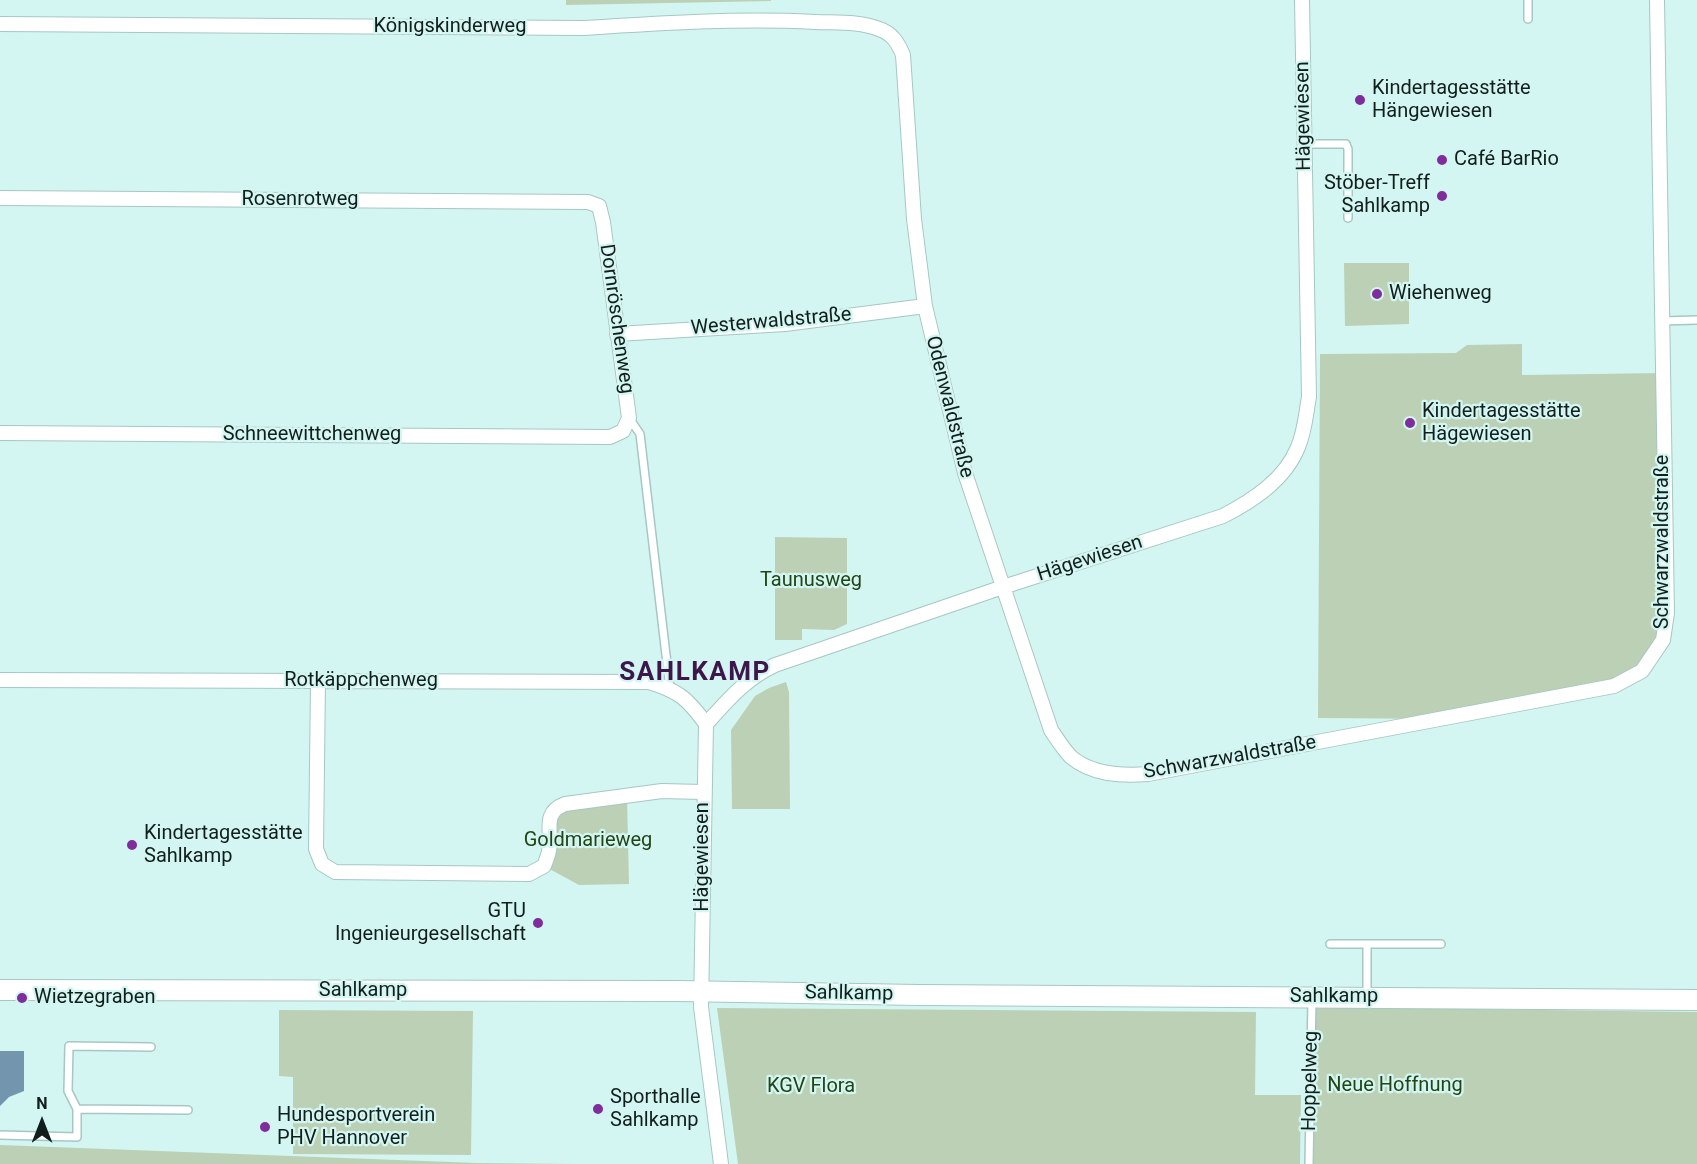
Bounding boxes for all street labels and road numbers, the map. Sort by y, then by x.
street label: Königskinderweg [374,15,526,39]
street label: Hägewiesen [1291,61,1317,171]
street label: Rosenrotweg [241,188,359,212]
street label: Dornröschenweg [594,243,638,395]
street label: Westerwaldstraße [690,303,852,341]
street label: Odenwaldstraße [920,334,978,480]
street label: Schneewittchenweg [223,423,401,447]
street label: Schwarzwaldstraße [1651,455,1675,629]
street label: Hägewiesen [1034,531,1146,587]
street label: Rotkäppchenweg [284,669,438,693]
street label: Schwarzwaldstraße [1142,731,1318,785]
street label: Hägewiesen [691,802,715,912]
street label: Sahlkamp [319,979,407,1003]
street label: Sahlkamp [805,981,893,1007]
street label: Sahlkamp [1290,985,1378,1009]
street label: Hoppelweg [1298,1031,1324,1131]

